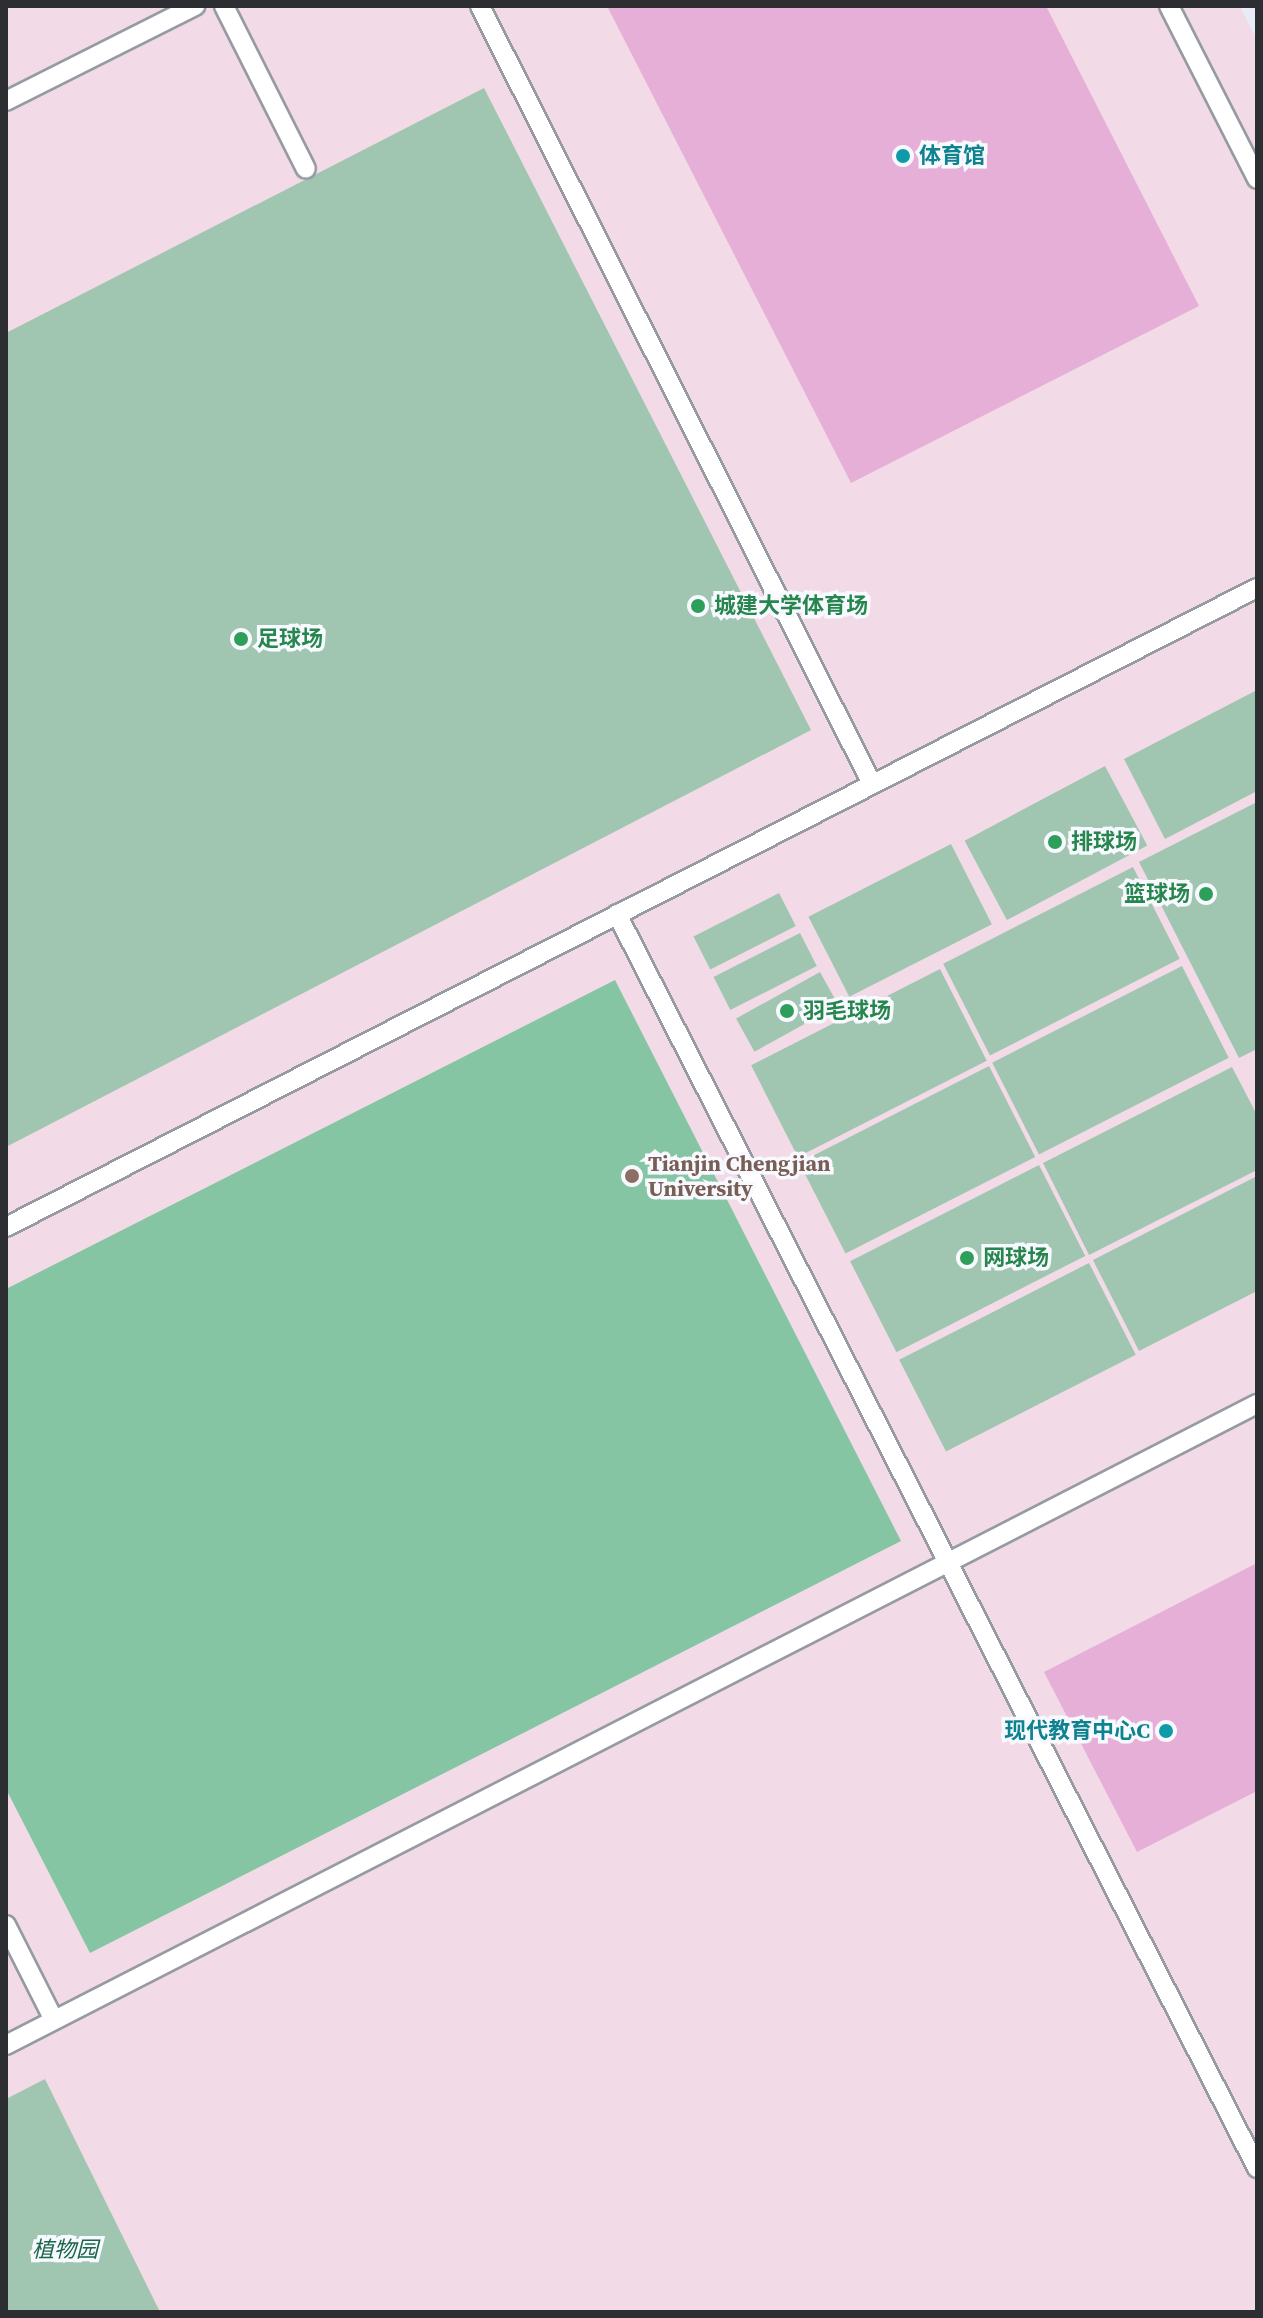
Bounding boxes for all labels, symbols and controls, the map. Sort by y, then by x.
place label: 体育馆 [919,143,985,169]
marker: 体育馆 [894,147,912,165]
place label: 城建大学体育场 [714,593,868,619]
marker: 城建大学体育场 [689,597,707,615]
place label: 足球场 [257,626,323,652]
marker: 足球场 [232,630,250,648]
place label: 排球场 [1071,829,1137,855]
marker: 排球场 [1046,833,1064,851]
place label: 篮球场 [1124,881,1190,907]
marker: 篮球场 [1197,885,1215,903]
place label: 羽毛球场 [803,998,891,1024]
marker: 羽毛球场 [778,1002,796,1020]
place label: Tianjin Chengjian University [648,1150,831,1202]
marker: Tianjin Chengjian University [623,1167,641,1185]
place label: 网球场 [983,1245,1049,1271]
marker: 网球场 [958,1249,976,1267]
place label: 现代教育中心C [1004,1718,1150,1744]
marker: 现代教育中心C [1157,1722,1175,1740]
park label: 植物园 [32,2237,98,2263]

